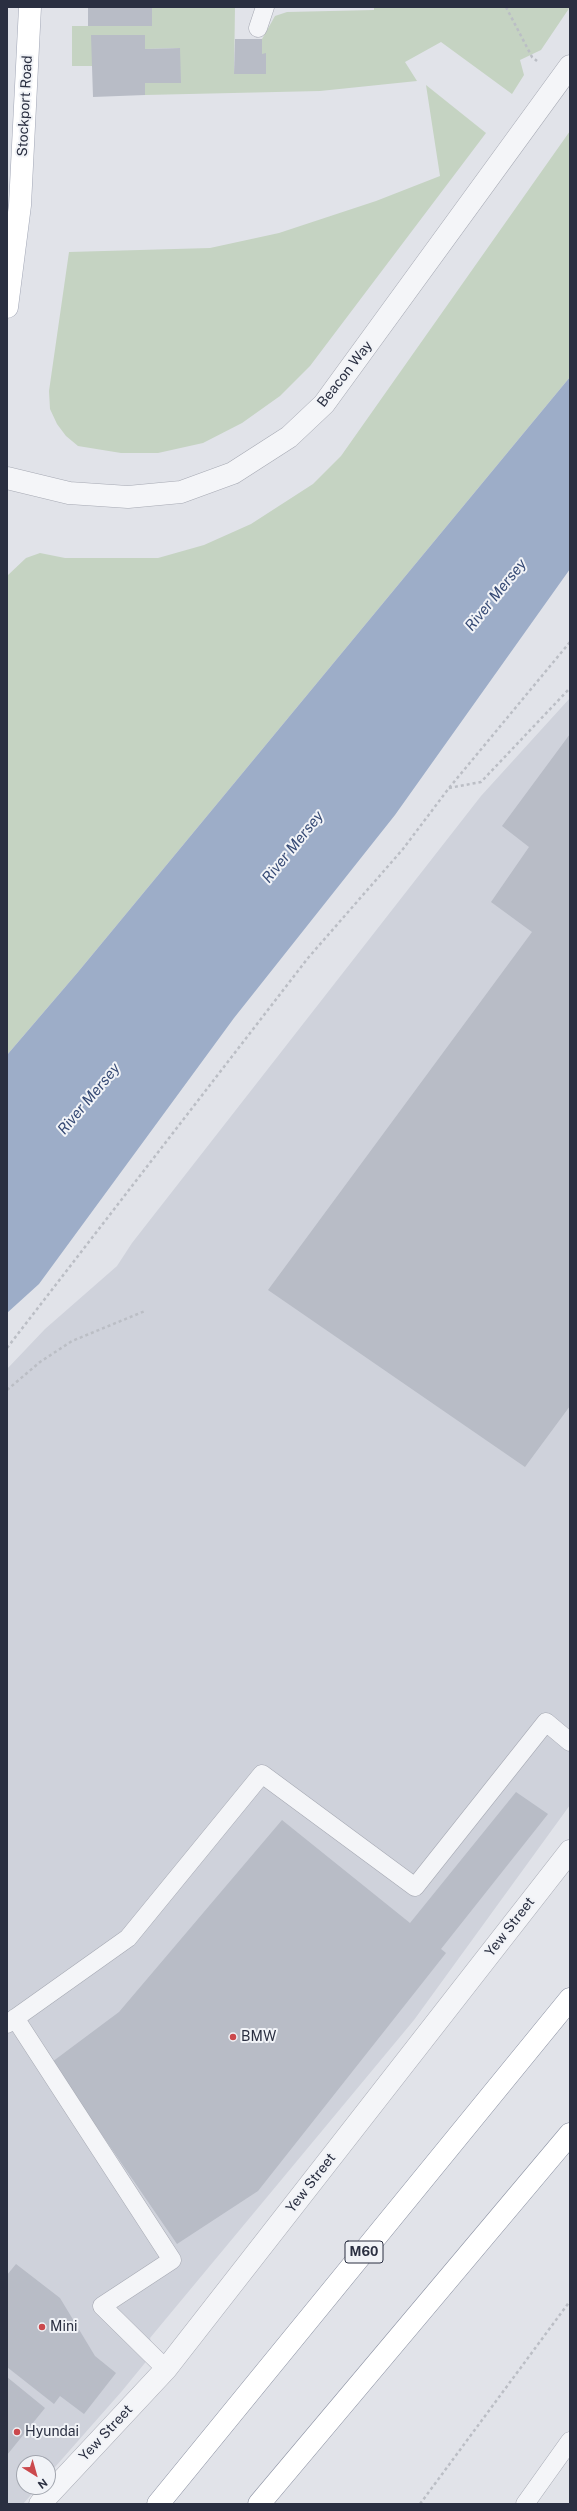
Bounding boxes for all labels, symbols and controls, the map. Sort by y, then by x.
street label: Stockport Road [14,55,36,157]
street label: Beacon Way [314,337,376,411]
water label: River Mersey [461,555,531,635]
water label: River Mersey [258,807,328,887]
water label: River Mersey [54,1060,124,1138]
street label: Yew Street [482,1894,538,1960]
place label: BMW [241,2029,276,2045]
marker: BMW [228,2032,238,2042]
street label: Yew Street [283,2150,339,2216]
road number: M60 [345,2241,383,2263]
place label: Mini [50,2319,77,2335]
marker: Mini [37,2322,47,2332]
street label: Yew Street [76,2401,136,2465]
place label: Hyundai [25,2424,79,2440]
marker: Hyundai [12,2427,22,2437]
north arrow [16,2455,56,2495]
text: N [36,2476,50,2491]

